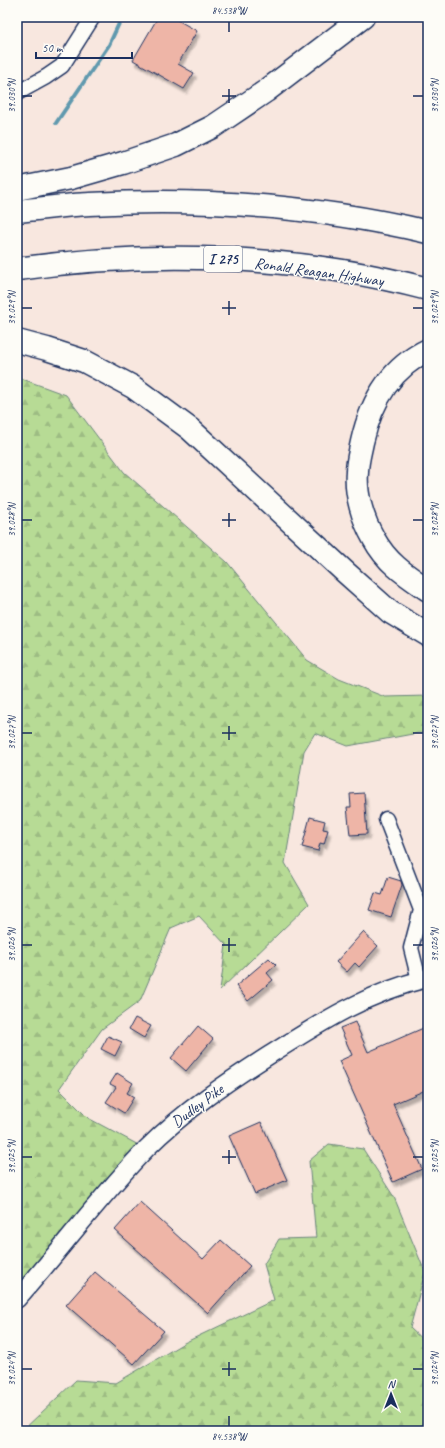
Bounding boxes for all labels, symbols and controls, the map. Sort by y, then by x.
text: 84.538°W [212,4,248,17]
scale bar [36,34,132,60]
text: 50 m [42,40,64,56]
text: 39.030°N [5,77,18,113]
text: 39.030°N [428,77,441,113]
road number: I 275 [204,246,242,272]
street label: Ronald Reagan Highway [253,253,386,291]
text: 39.029°N [5,289,18,325]
text: 39.029°N [428,289,441,325]
text: 39.028°N [5,501,18,537]
text: 39.028°N [428,501,441,537]
text: 39.027°N [5,714,18,750]
text: 39.027°N [428,714,441,750]
text: 39.026°N [5,926,18,962]
text: 39.026°N [428,926,441,962]
street label: Dudley Pike [167,1079,229,1132]
text: 39.025°N [5,1138,18,1174]
text: 39.025°N [428,1138,441,1174]
text: 39.024°N [5,1350,18,1386]
text: 39.024°N [428,1350,441,1386]
north arrow [371,1374,411,1414]
text: N [388,1377,397,1391]
text: 84.538°W [212,1430,248,1443]

